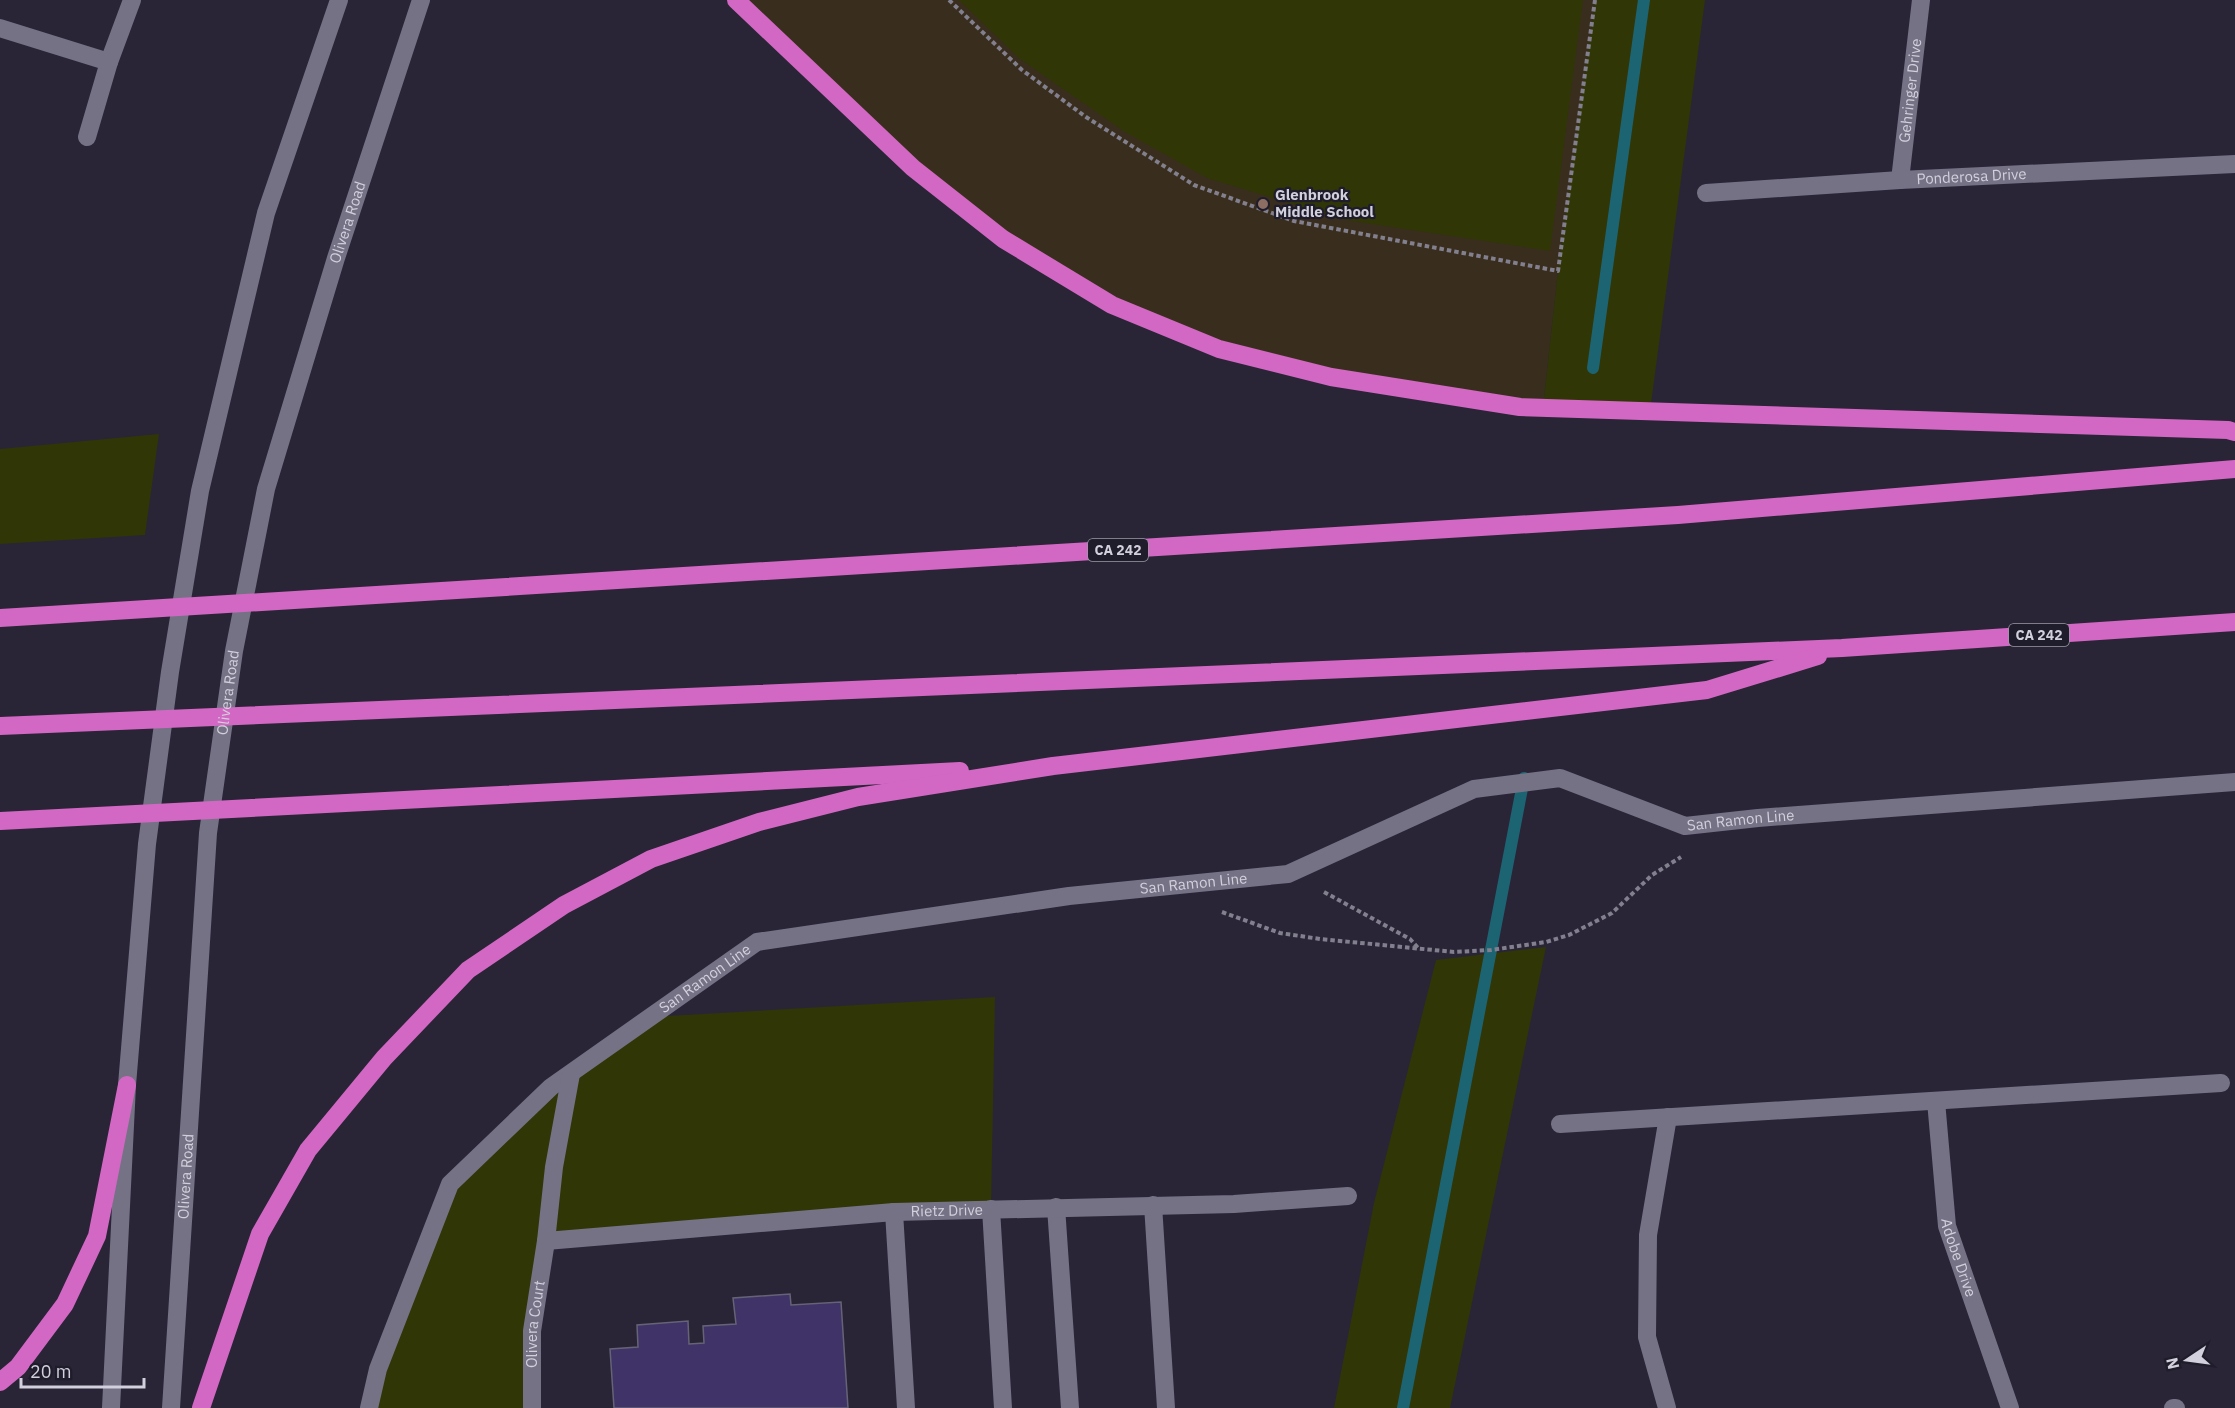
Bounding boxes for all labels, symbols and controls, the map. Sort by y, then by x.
street label: Gehringer Drive [1894,37,1925,144]
street label: Ponderosa Drive [1916,164,2027,188]
street label: Olivera Road [325,179,370,266]
place label: Glenbrook Middle School [1275,185,1374,221]
marker: Glenbrook Middle School [1256,197,1270,211]
road number: CA 242 [1088,539,1148,561]
road number: CA 242 [2009,624,2069,646]
street label: Olivera Road [212,649,243,736]
street label: San Ramon Line [1686,805,1795,835]
street label: San Ramon Line [1139,868,1248,898]
street label: San Ramon Line [655,939,754,1017]
street label: Olivera Road [173,1133,198,1220]
street label: Rietz Drive [910,1200,983,1221]
street label: Adobe Drive [1937,1218,1981,1299]
street label: Olivera Court [522,1279,549,1368]
north arrow [2157,1330,2217,1390]
scale bar [21,1351,144,1389]
text: N [2161,1355,2183,1371]
text: 20 m [30,1360,72,1383]

